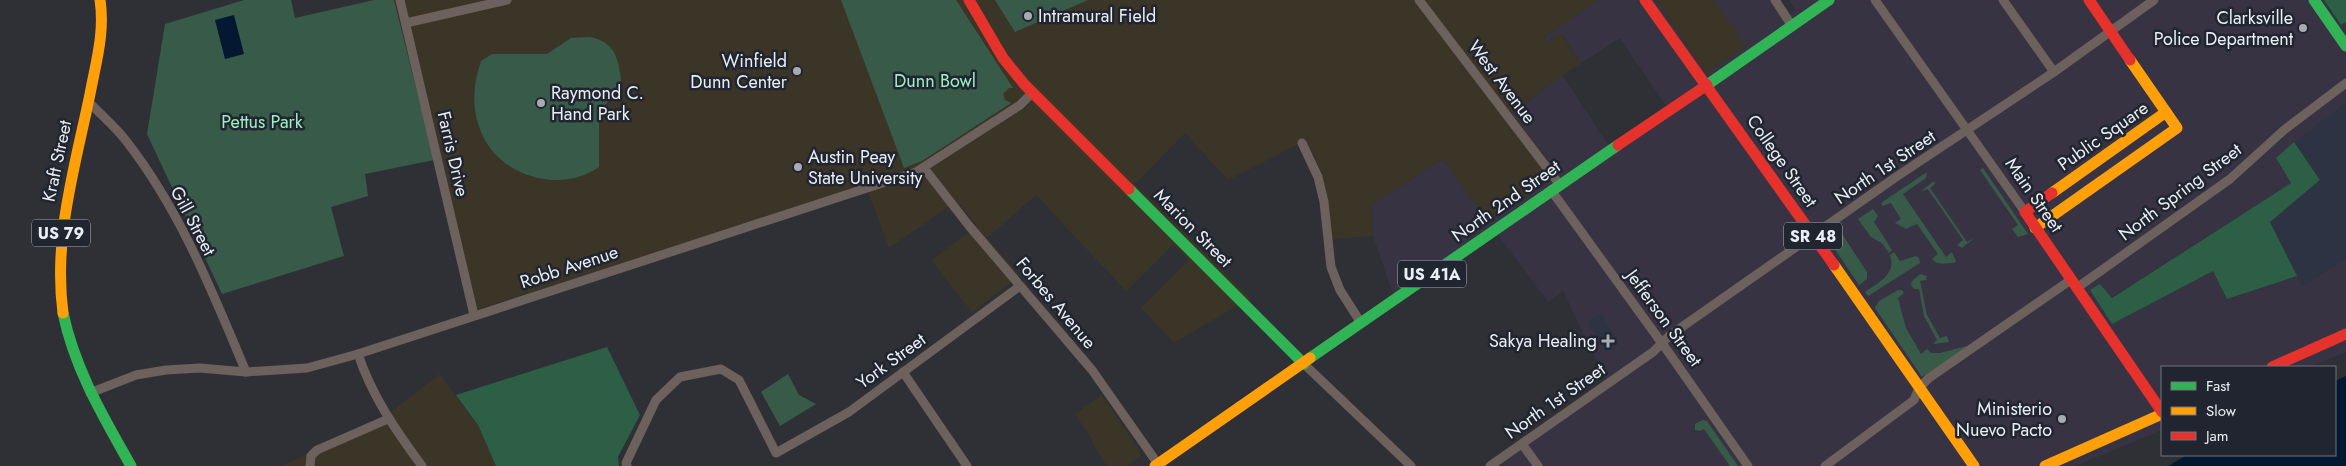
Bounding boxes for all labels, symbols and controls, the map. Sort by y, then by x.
place label: Intramural Field [1038,3,1156,29]
place label: Clarksville Police Department [2154,5,2294,52]
marker: Intramural Field [1022,10,1034,22]
marker: Clarksville Police Department [2297,22,2309,34]
street label: West Avenue [1462,35,1542,129]
place label: Winfield Dunn Center [690,48,788,95]
marker: Winfield Dunn Center [791,65,803,77]
park label: Dunn Bowl [894,68,976,94]
place label: Raymond C. Hand Park [551,80,644,127]
street label: Public Square [2052,95,2154,177]
marker: Raymond C. Hand Park [535,97,547,109]
park label: Pettus Park [221,109,303,135]
street label: Farris Drive [431,109,475,199]
street label: College Street [1740,109,1824,213]
street label: Kraft Street [36,117,78,204]
street label: North 1st Street [1829,123,1941,211]
street label: North Spring Street [2113,137,2248,247]
place label: Austin Peay State University [808,144,923,191]
street label: Main Street [1999,152,2070,238]
street label: North 2nd Street [1446,153,1566,248]
marker: Austin Peay State University [792,161,804,173]
street label: Gill Street [164,182,222,261]
street label: Marion Street [1148,183,1239,274]
road number: US 79 [32,220,90,247]
road number: SR 48 [1784,222,1842,250]
street label: Robb Avenue [517,239,621,295]
street label: Forbes Avenue [1010,251,1102,355]
road number: US 41A [1398,260,1466,288]
street label: Jefferson Street [1619,263,1708,372]
street label: York Street [851,326,932,395]
place label: Sakya Healing [1489,328,1597,354]
marker: Sakya Healing [1601,334,1615,348]
street label: North 1st Street [1500,356,1611,445]
legend [2161,366,2336,456]
text: Fast [2206,375,2230,397]
place label: Ministerio Nuevo Pacto [1956,396,2052,443]
text: Slow [2206,400,2237,422]
marker: Ministerio Nuevo Pacto [2056,413,2068,425]
text: Jam [2204,425,2229,447]

